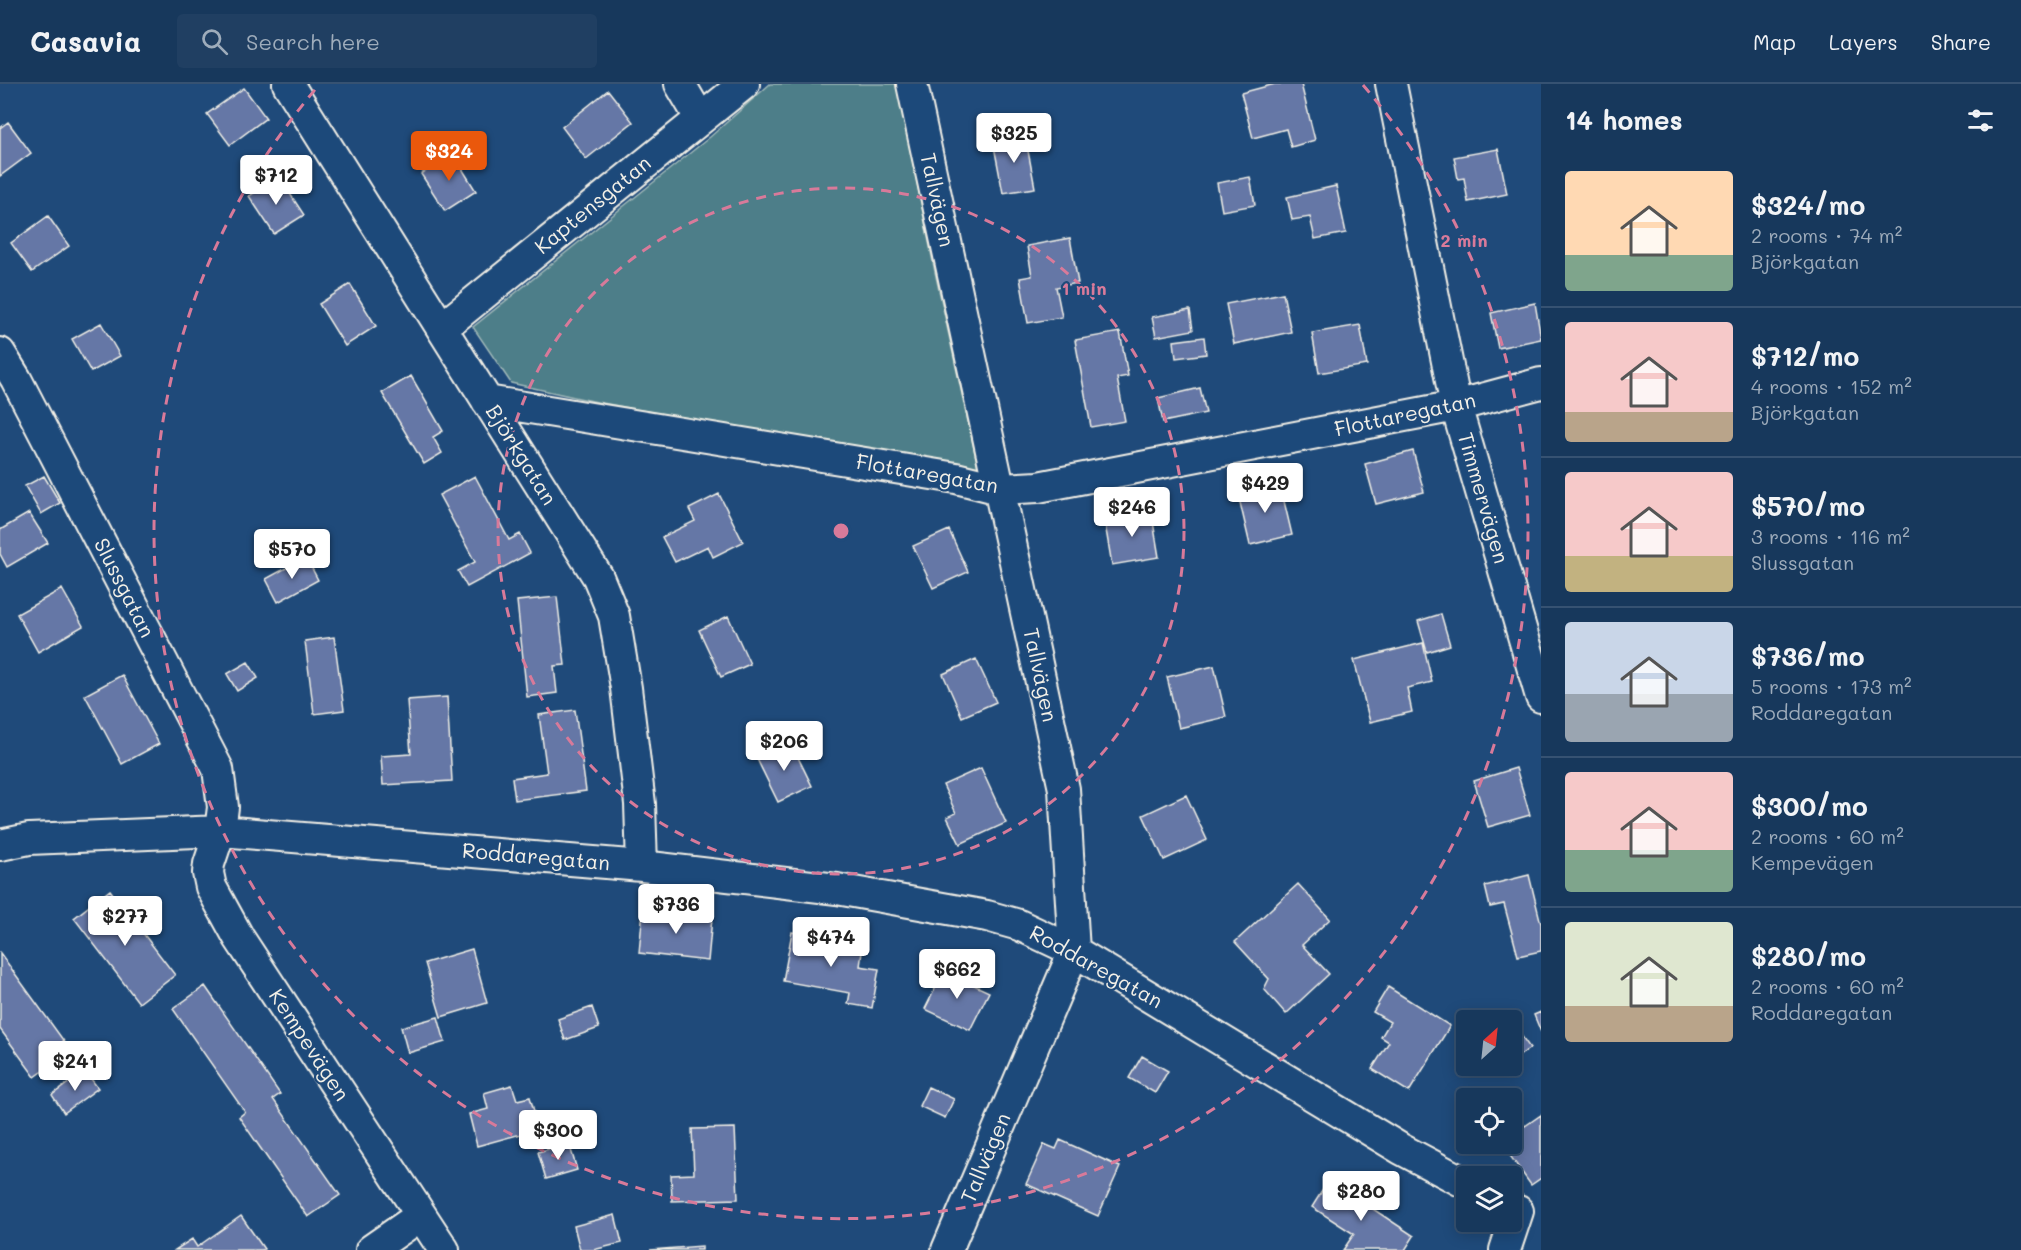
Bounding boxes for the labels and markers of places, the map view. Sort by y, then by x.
pin: $325 [978,113,1050,164]
pin: $324 [413,131,485,182]
pin: $712 [240,155,312,206]
pin: $429 [1229,463,1301,514]
pin: $246 [1096,487,1168,538]
centre of rings [831,521,851,541]
pin: $570 [256,529,328,580]
pin: $206 [748,721,820,772]
pin: $736 [640,884,712,935]
pin: $277 [89,896,161,947]
pin: $474 [795,917,867,968]
pin: $662 [921,949,993,1000]
pin: $241 [39,1041,111,1092]
pin: $300 [522,1110,594,1161]
pin: $280 [1325,1171,1397,1222]

